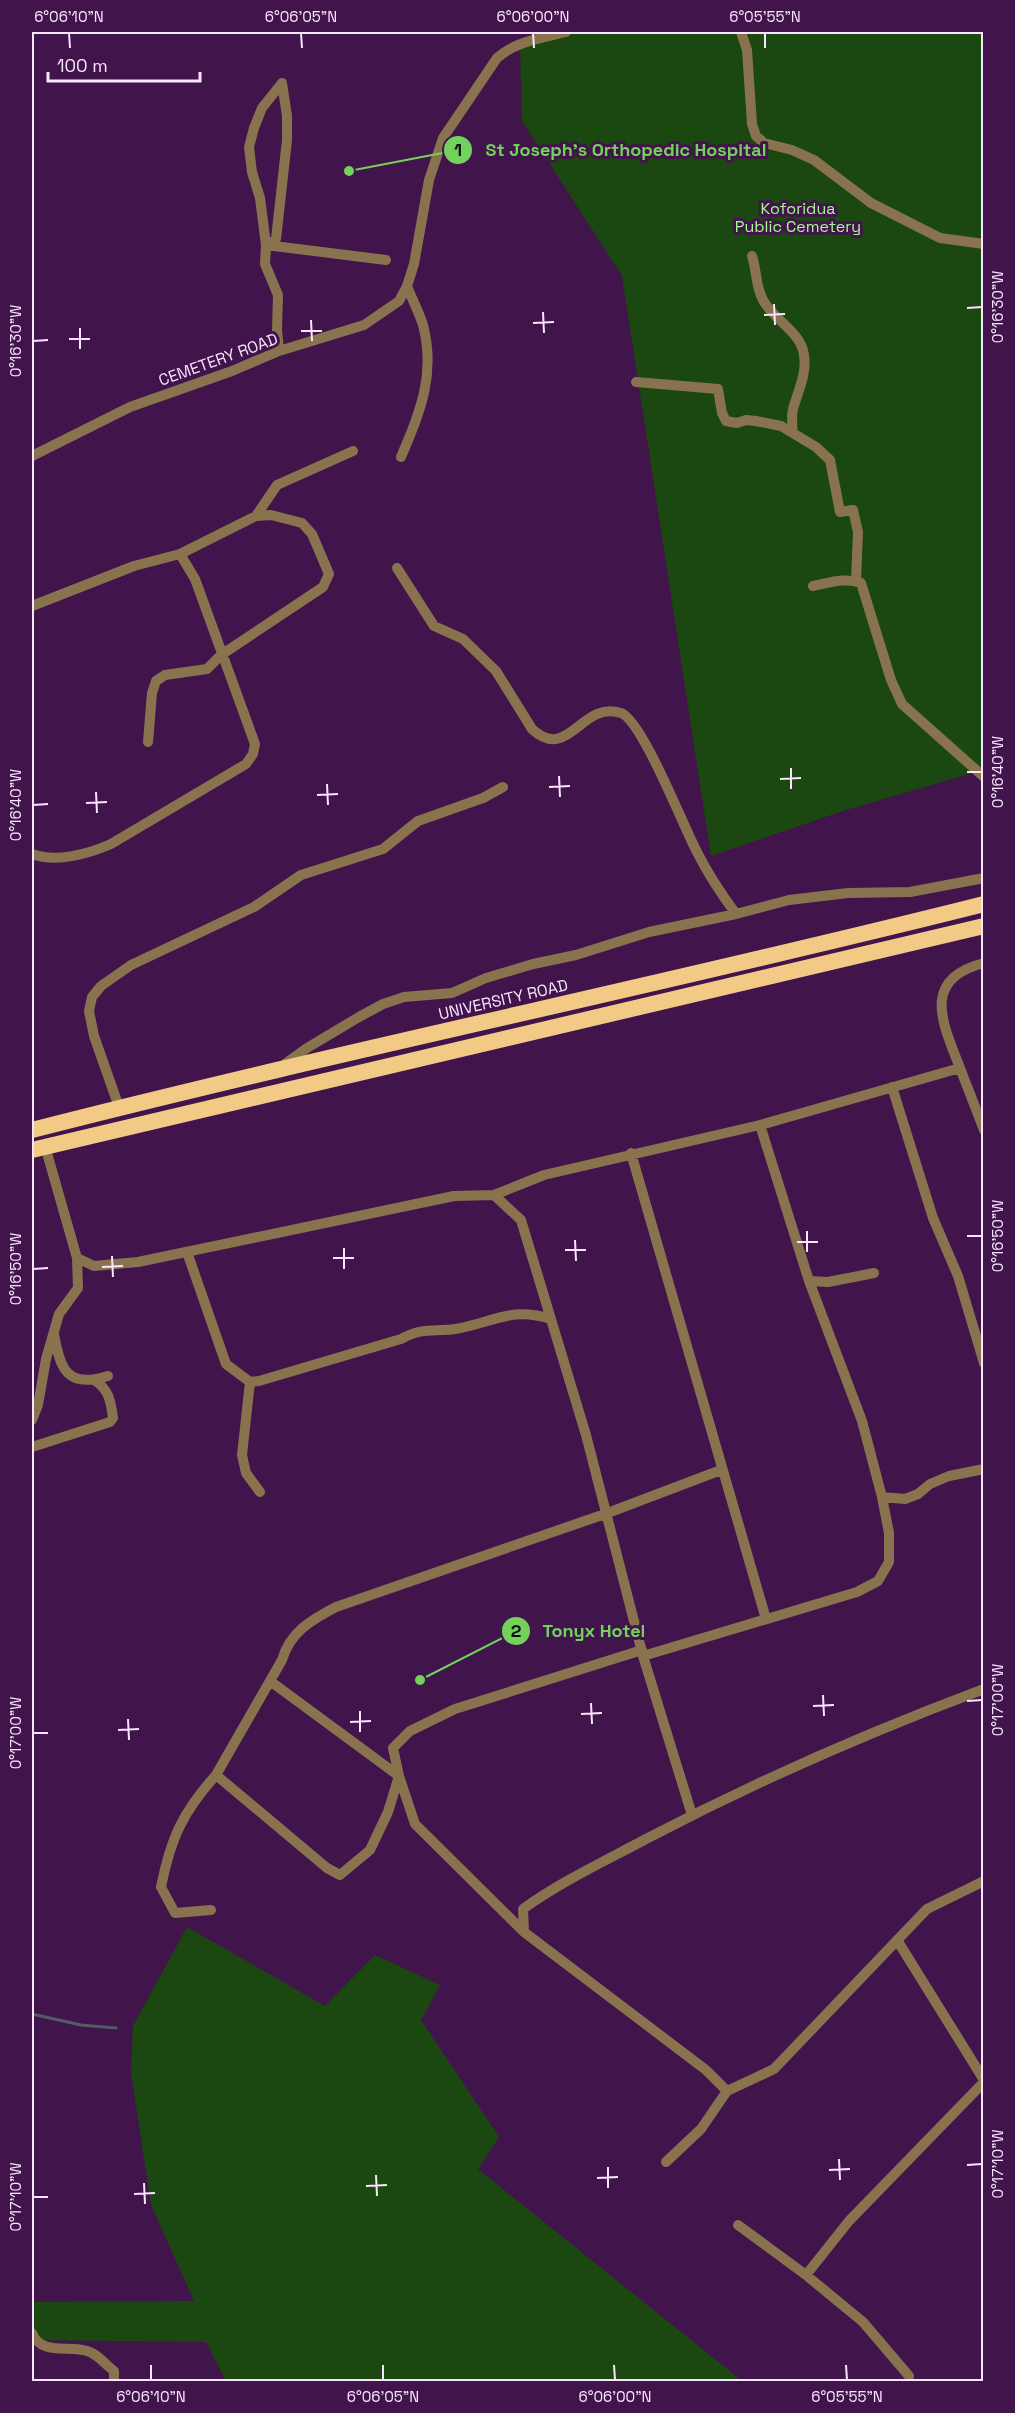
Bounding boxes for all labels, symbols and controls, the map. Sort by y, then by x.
text: 6°06'10"N [34,7,104,26]
text: 6°06'05"N [265,7,337,26]
text: 6°06'00"N [496,7,570,26]
text: 6°05'55"N [729,7,801,26]
scale bar [48,45,200,83]
text: 100 m [57,54,108,77]
callout: St Joseph's Orthopedic Hospital [443,132,778,168]
text: 1 [454,138,462,161]
text: St Joseph's Orthopedic Hospital [486,138,766,161]
park label: Koforidua Public Cemetery [735,198,861,237]
text: 0°16'30"W [988,271,1007,343]
text: 0°16'30"W [6,305,25,377]
street label: CEMETERY ROAD [156,328,281,391]
text: 0°16'40"W [988,736,1007,808]
text: 0°16'40"W [6,769,25,841]
street label: UNIVERSITY ROAD [436,974,570,1025]
text: 0°16'50"W [988,1200,1007,1272]
text: 0°16'50"W [6,1233,25,1305]
callout: Tonyx Hotel [501,1613,657,1649]
text: 2 [511,1619,522,1642]
text: Tonyx Hotel [543,1619,645,1642]
text: 0°17'00"W [988,1664,1007,1736]
text: 0°17'00"W [6,1697,25,1769]
text: 0°17'10"W [988,2129,1007,2199]
text: 0°17'10"W [6,2162,25,2232]
text: 6°06'10"N [116,2387,186,2406]
text: 6°06'05"N [347,2387,419,2406]
text: 6°06'00"N [578,2387,652,2406]
text: 6°05'55"N [811,2387,883,2406]

